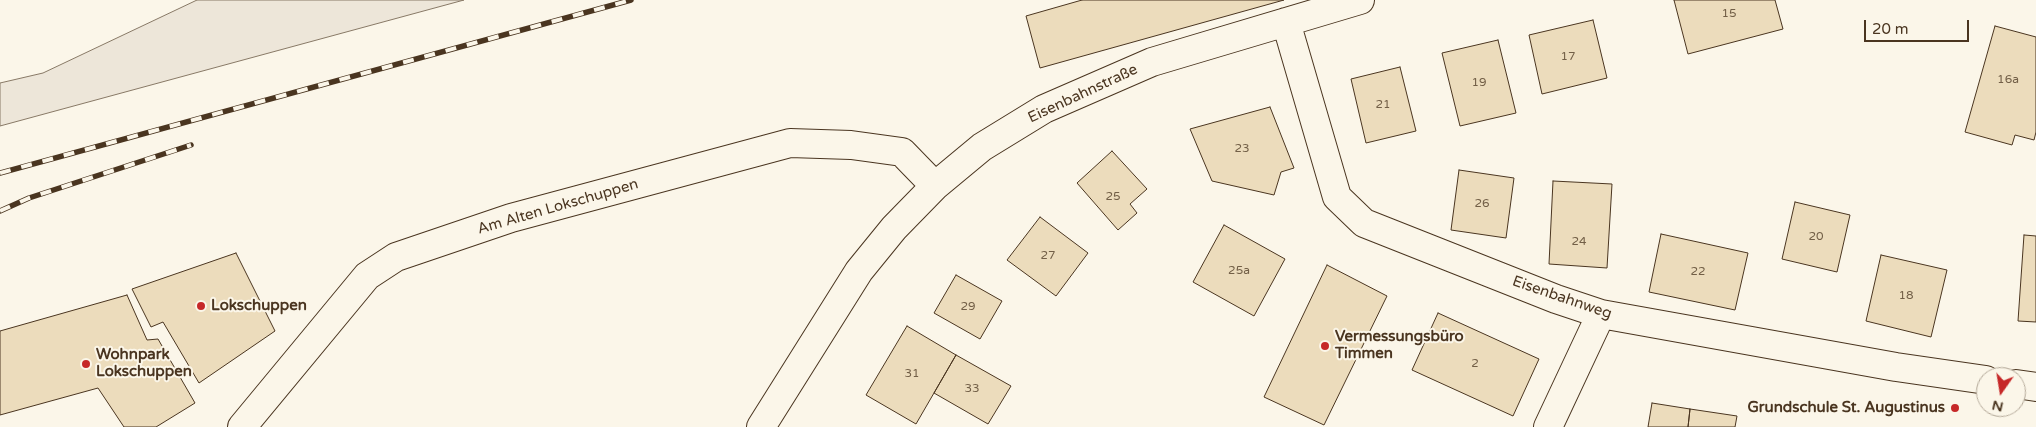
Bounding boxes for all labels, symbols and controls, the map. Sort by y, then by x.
house number: 15 [1721,7,1737,21]
scale bar [1866,10,1971,42]
text: 20 m [1872,20,1909,38]
house number: 17 [1560,50,1576,64]
street label: Eisenbahnstraße [1025,61,1141,127]
house number: 16a [1997,73,2019,87]
house number: 19 [1471,76,1487,90]
house number: 21 [1375,98,1391,112]
house number: 23 [1234,142,1250,156]
street label: Am Alten Lokschuppen [475,175,641,239]
house number: 25 [1105,190,1121,204]
house number: 26 [1474,197,1490,211]
house number: 20 [1808,230,1824,244]
house number: 24 [1571,235,1587,249]
house number: 27 [1040,249,1056,263]
house number: 25a [1228,264,1250,278]
house number: 22 [1690,265,1706,279]
street label: Eisenbahnweg [1510,273,1614,323]
house number: 18 [1898,289,1914,303]
place label: Lokschuppen [211,297,307,315]
marker: Lokschuppen [195,300,207,312]
house number: 29 [960,300,976,314]
place label: Vermessungsbüro Timmen [1335,328,1464,363]
marker: Vermessungsbüro Timmen [1319,340,1331,352]
place label: Wohnpark Lokschuppen [96,346,192,381]
house number: 2 [1471,357,1479,371]
marker: Wohnpark Lokschuppen [80,358,92,370]
house number: 31 [904,367,920,381]
north arrow [1976,367,2026,417]
house number: 33 [964,382,980,396]
text: N [1990,397,2005,416]
place label: Grundschule St. Augustinus [1747,399,1945,417]
marker: Grundschule St. Augustinus [1949,402,1961,414]

